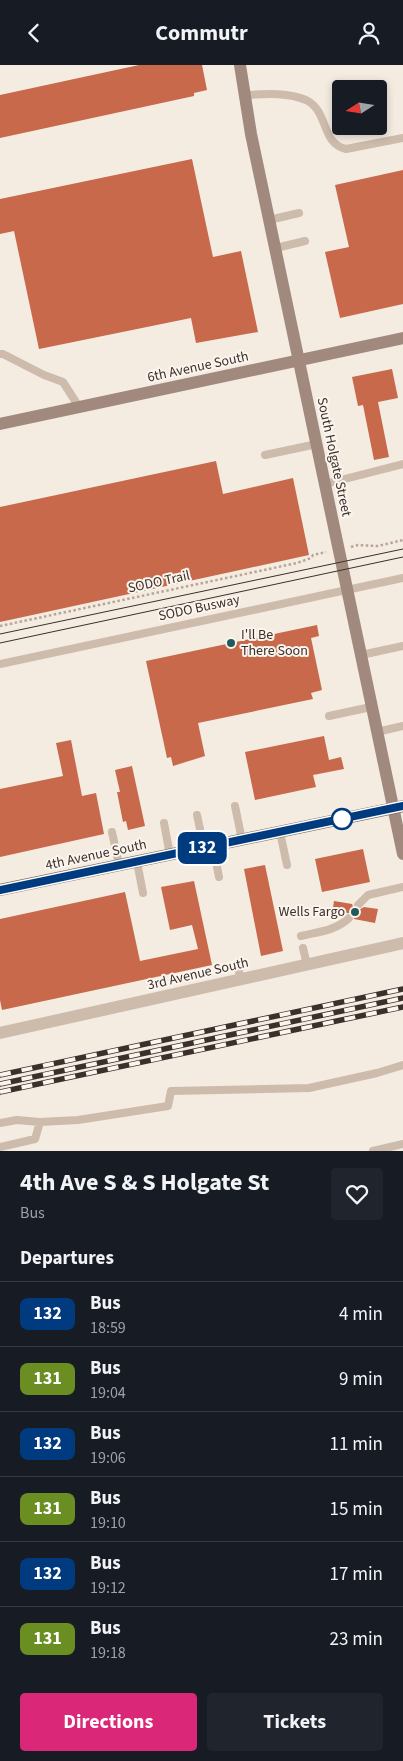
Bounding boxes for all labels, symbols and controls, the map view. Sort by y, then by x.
text: Commutr [155,17,248,49]
icon: back [20,19,48,47]
icon: person [355,19,383,47]
north arrow [332,80,388,135]
map controls [332,80,387,135]
street label: 6th Avenue South [146,347,250,387]
street label: South Holgate Street [312,396,356,519]
street label: SODO Trail [126,566,192,598]
street label: SODO Busway [156,590,242,626]
place label: I'll Be There Soon [241,625,308,661]
marker: I'll Be There Soon [225,637,237,649]
unlabelled marker [331,808,353,830]
line badge: 132 [173,832,231,864]
street label: 4th Avenue South [44,835,148,875]
text: 132 [188,835,216,860]
place label: Wells Fargo [279,902,345,922]
marker: Wells Fargo [349,906,361,918]
street label: 3rd Avenue South [145,953,251,995]
text: 4th Ave S & S Holgate St [20,1165,269,1200]
button: heart [331,1168,383,1220]
text: Bus [20,1202,45,1224]
text: Departures [20,1245,114,1272]
text: Bus [90,1290,121,1317]
text: 132 [33,1301,62,1326]
text: 4 min [339,1301,383,1328]
text: 18:59 [90,1317,126,1339]
text: Bus [90,1355,121,1382]
text: 131 [33,1366,62,1391]
text: 9 min [339,1366,383,1393]
text: 19:04 [90,1382,126,1404]
text: Bus [90,1420,121,1447]
text: 132 [33,1431,62,1456]
text: 11 min [329,1431,383,1458]
text: 19:06 [90,1447,126,1469]
text: Bus [90,1485,121,1512]
text: 131 [33,1496,62,1521]
text: 15 min [329,1496,383,1523]
text: 19:10 [90,1512,126,1534]
text: Bus [90,1550,121,1577]
text: 132 [33,1561,62,1586]
text: 17 min [329,1561,383,1588]
text: 19:12 [90,1577,126,1599]
text: Bus [90,1615,121,1642]
text: 131 [33,1626,62,1651]
text: 23 min [329,1626,383,1653]
text: 19:18 [90,1642,126,1664]
button: Directions [20,1693,197,1751]
button: Tickets [207,1693,383,1751]

